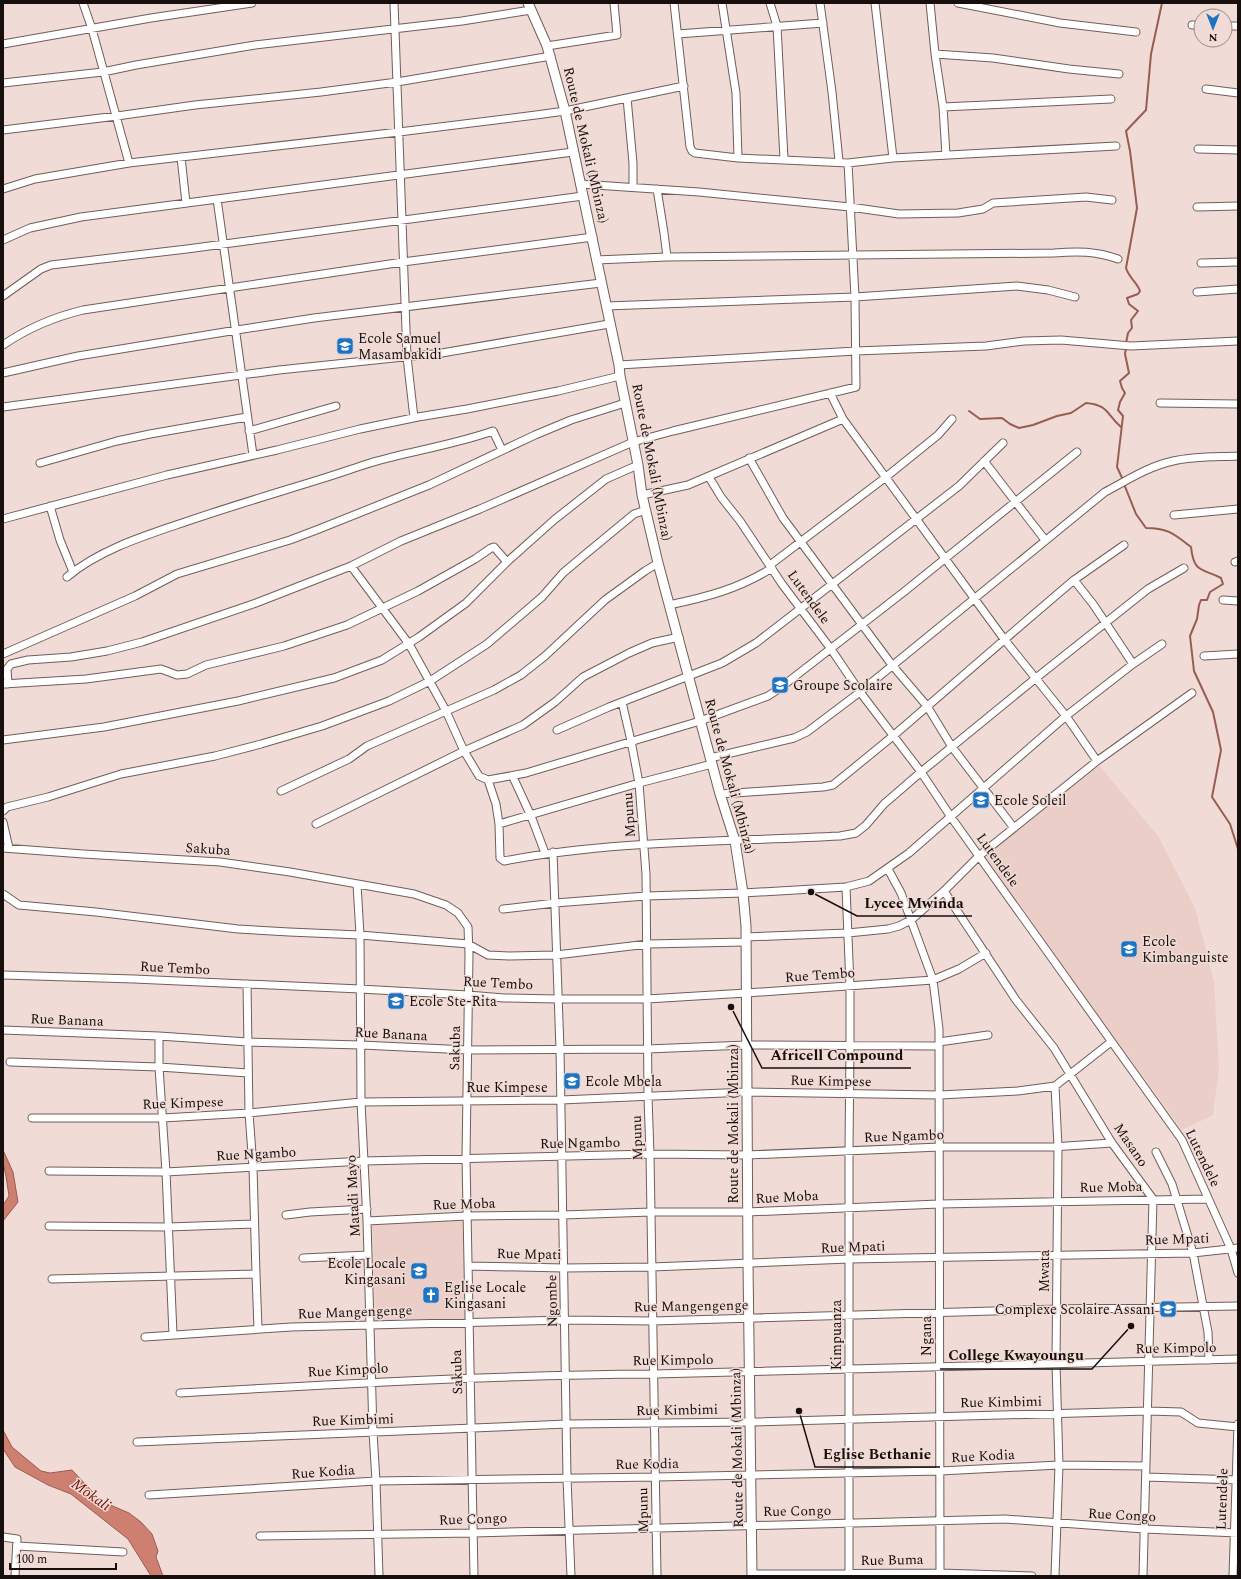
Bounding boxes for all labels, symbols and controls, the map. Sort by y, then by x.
north arrow [1193,8,1233,48]
text: N [1208,29,1217,46]
street label: Route de Mokali (Mbinza) [558,65,614,225]
place label: Ecole Samuel Masambakidi [358,328,442,365]
school or university icon: Ecole Samuel Masambakidi [335,336,355,356]
street label: Route de Mokali (Mbinza) [626,382,678,542]
street label: Lutendele [782,566,836,628]
school or university icon: Groupe Scolaire [770,675,790,695]
place label: Groupe Scolaire [793,675,893,696]
street label: Route de Mokali (Mbinza) [699,696,761,856]
school or university icon: Ecole Soleil [971,790,991,810]
place label: Ecole Soleil [994,790,1066,811]
street label: Mpunu [617,792,641,838]
street label: Lutendele [971,829,1025,891]
street label: Sakuba [185,837,231,861]
callout: Lycee Mwinda [857,889,972,916]
text: Lycee Mwinda [864,892,964,915]
place label: Ecole Kimbanguiste [1142,931,1229,968]
school or university icon: Ecole Kimbanguiste [1119,939,1139,959]
street label: Rue Tembo [139,956,211,980]
street label: Rue Tembo [784,962,856,988]
street label: Rue Tembo [462,971,534,995]
school or university icon: Ecole Ste-Rita [386,991,406,1011]
place label: Ecole Ste-Rita [409,991,497,1012]
street label: Rue Banana [30,1008,104,1032]
street label: Rue Banana [354,1022,428,1046]
street label: Sakuba [444,1025,466,1071]
callout: Africell Compound [762,1041,911,1068]
street label: Route de Mokali (Mbinza) [723,1044,744,1204]
text: Africell Compound [771,1044,904,1067]
street label: Rue Kimpese [790,1070,872,1092]
school or university icon: Ecole Mbela [562,1071,582,1091]
place label: Ecole Mbela [585,1071,662,1092]
street label: Rue Kimpese [466,1077,548,1098]
street label: Rue Kimpese [142,1091,224,1115]
street label: Mpunu [626,1115,648,1161]
street label: Masano [1109,1119,1153,1171]
street label: Rue Ngambo [864,1124,944,1148]
street label: Lutendele [1180,1125,1226,1191]
street label: Rue Ngambo [540,1132,620,1154]
street label: Rue Ngambo [215,1141,297,1167]
street label: Matadi Mayo [340,1154,366,1238]
street label: Rue Moba [1079,1176,1143,1198]
street label: Rue Moba [755,1185,819,1209]
street label: Rue Moba [432,1192,496,1216]
street label: Rue Mpati [1144,1227,1210,1251]
street label: Rue Mpati [820,1235,886,1259]
street label: Rue Mpati [496,1243,562,1265]
street label: Mwata [1034,1250,1055,1292]
place label: Ecole Locale Kingasani [327,1253,406,1290]
school or university icon: Ecole Locale Kingasani [409,1261,429,1281]
street label: Ngombe [541,1274,563,1328]
place label: Eglise Locale Kingasani [444,1277,527,1314]
church icon: Eglise Locale Kingasani [421,1285,441,1305]
street label: Rue Mangengenge [633,1294,749,1317]
street label: Rue Mangengenge [297,1299,413,1324]
place label: Complexe Scolaire Assani [995,1299,1155,1320]
school or university icon: Complexe Scolaire Assani [1158,1299,1178,1319]
street label: Kimpuanza [826,1300,847,1370]
street label: Ngana [916,1316,937,1356]
street label: Rue Kimpolo [1135,1337,1217,1359]
callout: College Kwayoungu [940,1342,1092,1369]
text: College Kwayoungu [948,1344,1084,1367]
street label: Sakuba [446,1349,468,1395]
street label: Rue Kimpolo [632,1349,714,1371]
street label: Rue Kimpolo [307,1357,389,1383]
street label: Route de Mokali (Mbinza) [725,1368,749,1528]
street label: Rue Kimbimi [960,1391,1042,1413]
street label: Rue Kimbimi [636,1399,718,1421]
street label: Rue Kimbimi [312,1408,394,1432]
callout: Eglise Bethanie [815,1440,940,1467]
text: Eglise Bethanie [823,1443,931,1466]
street label: Rue Kodia [951,1444,1016,1468]
street label: Rue Kodia [615,1453,679,1475]
street label: Rue Kodia [290,1459,356,1485]
street label: Lutendele [1210,1467,1234,1530]
water label: Mokali [66,1473,116,1517]
street label: Mpunu [632,1487,654,1533]
street label: Rue Congo [763,1500,831,1522]
street label: Rue Congo [1087,1503,1157,1527]
street label: Rue Congo [439,1507,507,1531]
scale bar [10,1545,116,1571]
street label: Rue Buma [860,1549,924,1571]
text: 100 m [16,1550,47,1569]

